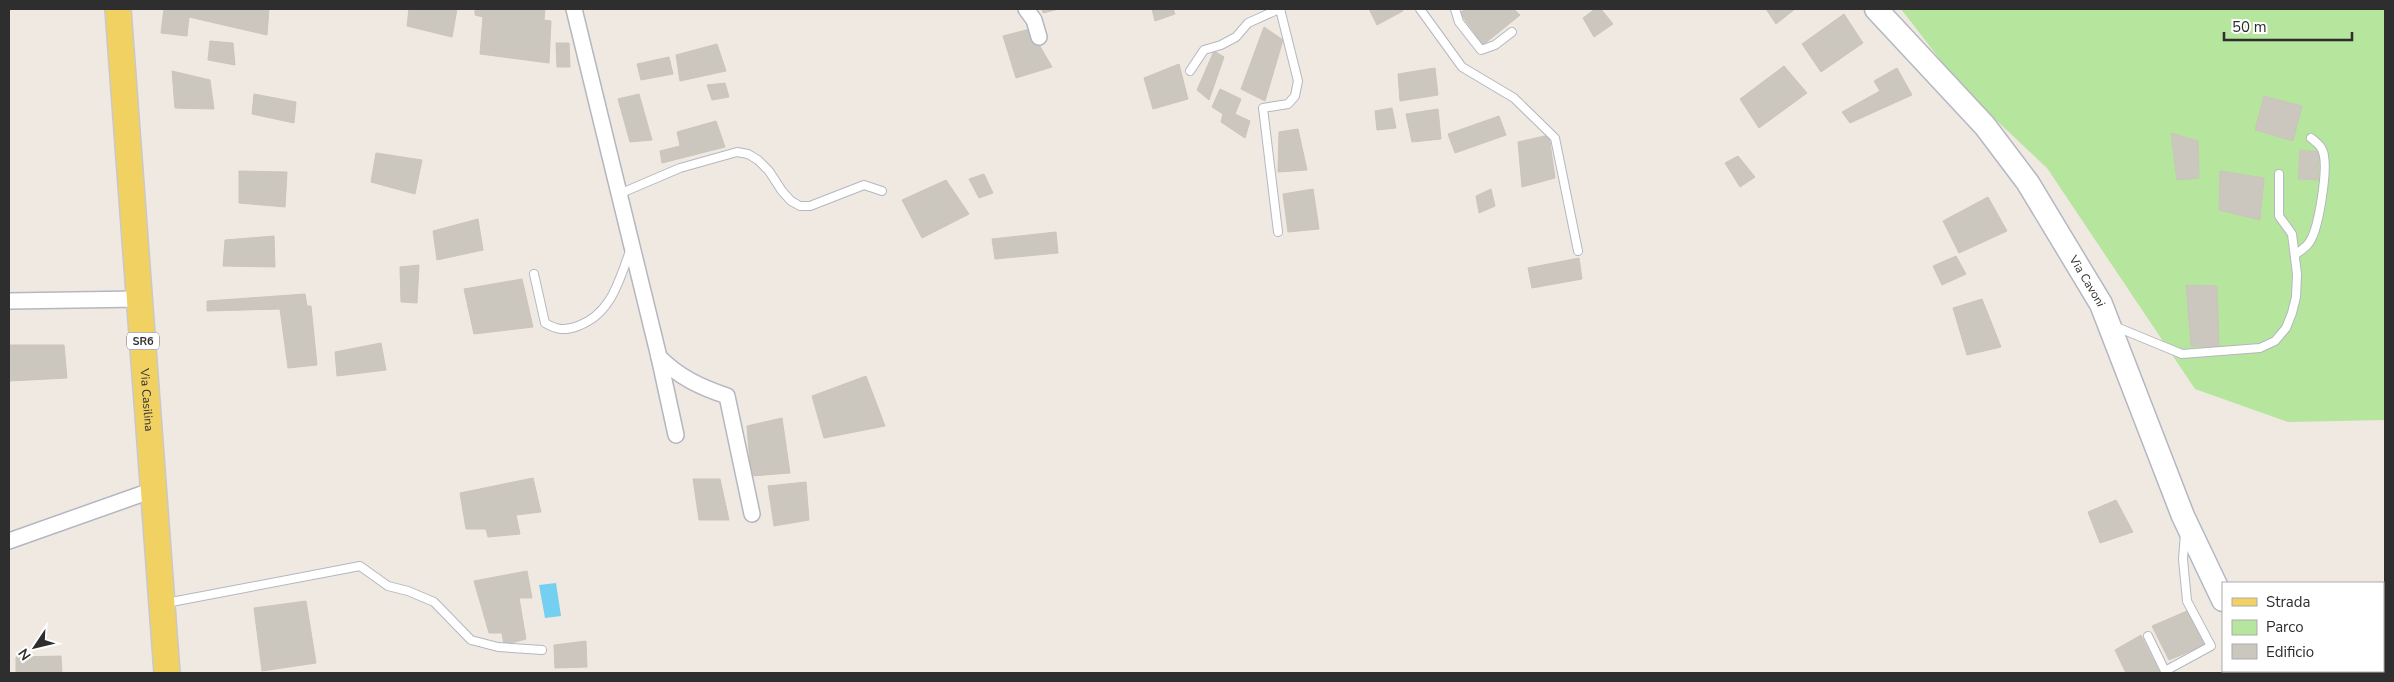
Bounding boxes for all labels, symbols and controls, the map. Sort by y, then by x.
scale bar [2224,10,2352,42]
text: 50 m [2232,17,2267,37]
street label: Via Cavoni [2065,252,2109,309]
road number: SR6 [127,332,159,350]
street label: Via Casilina [136,367,157,432]
legend [2222,582,2384,672]
text: Strada [2266,592,2310,612]
text: Parco [2266,617,2304,637]
north arrow [10,622,60,672]
text: Edificio [2266,642,2314,662]
text: N [14,644,36,664]

